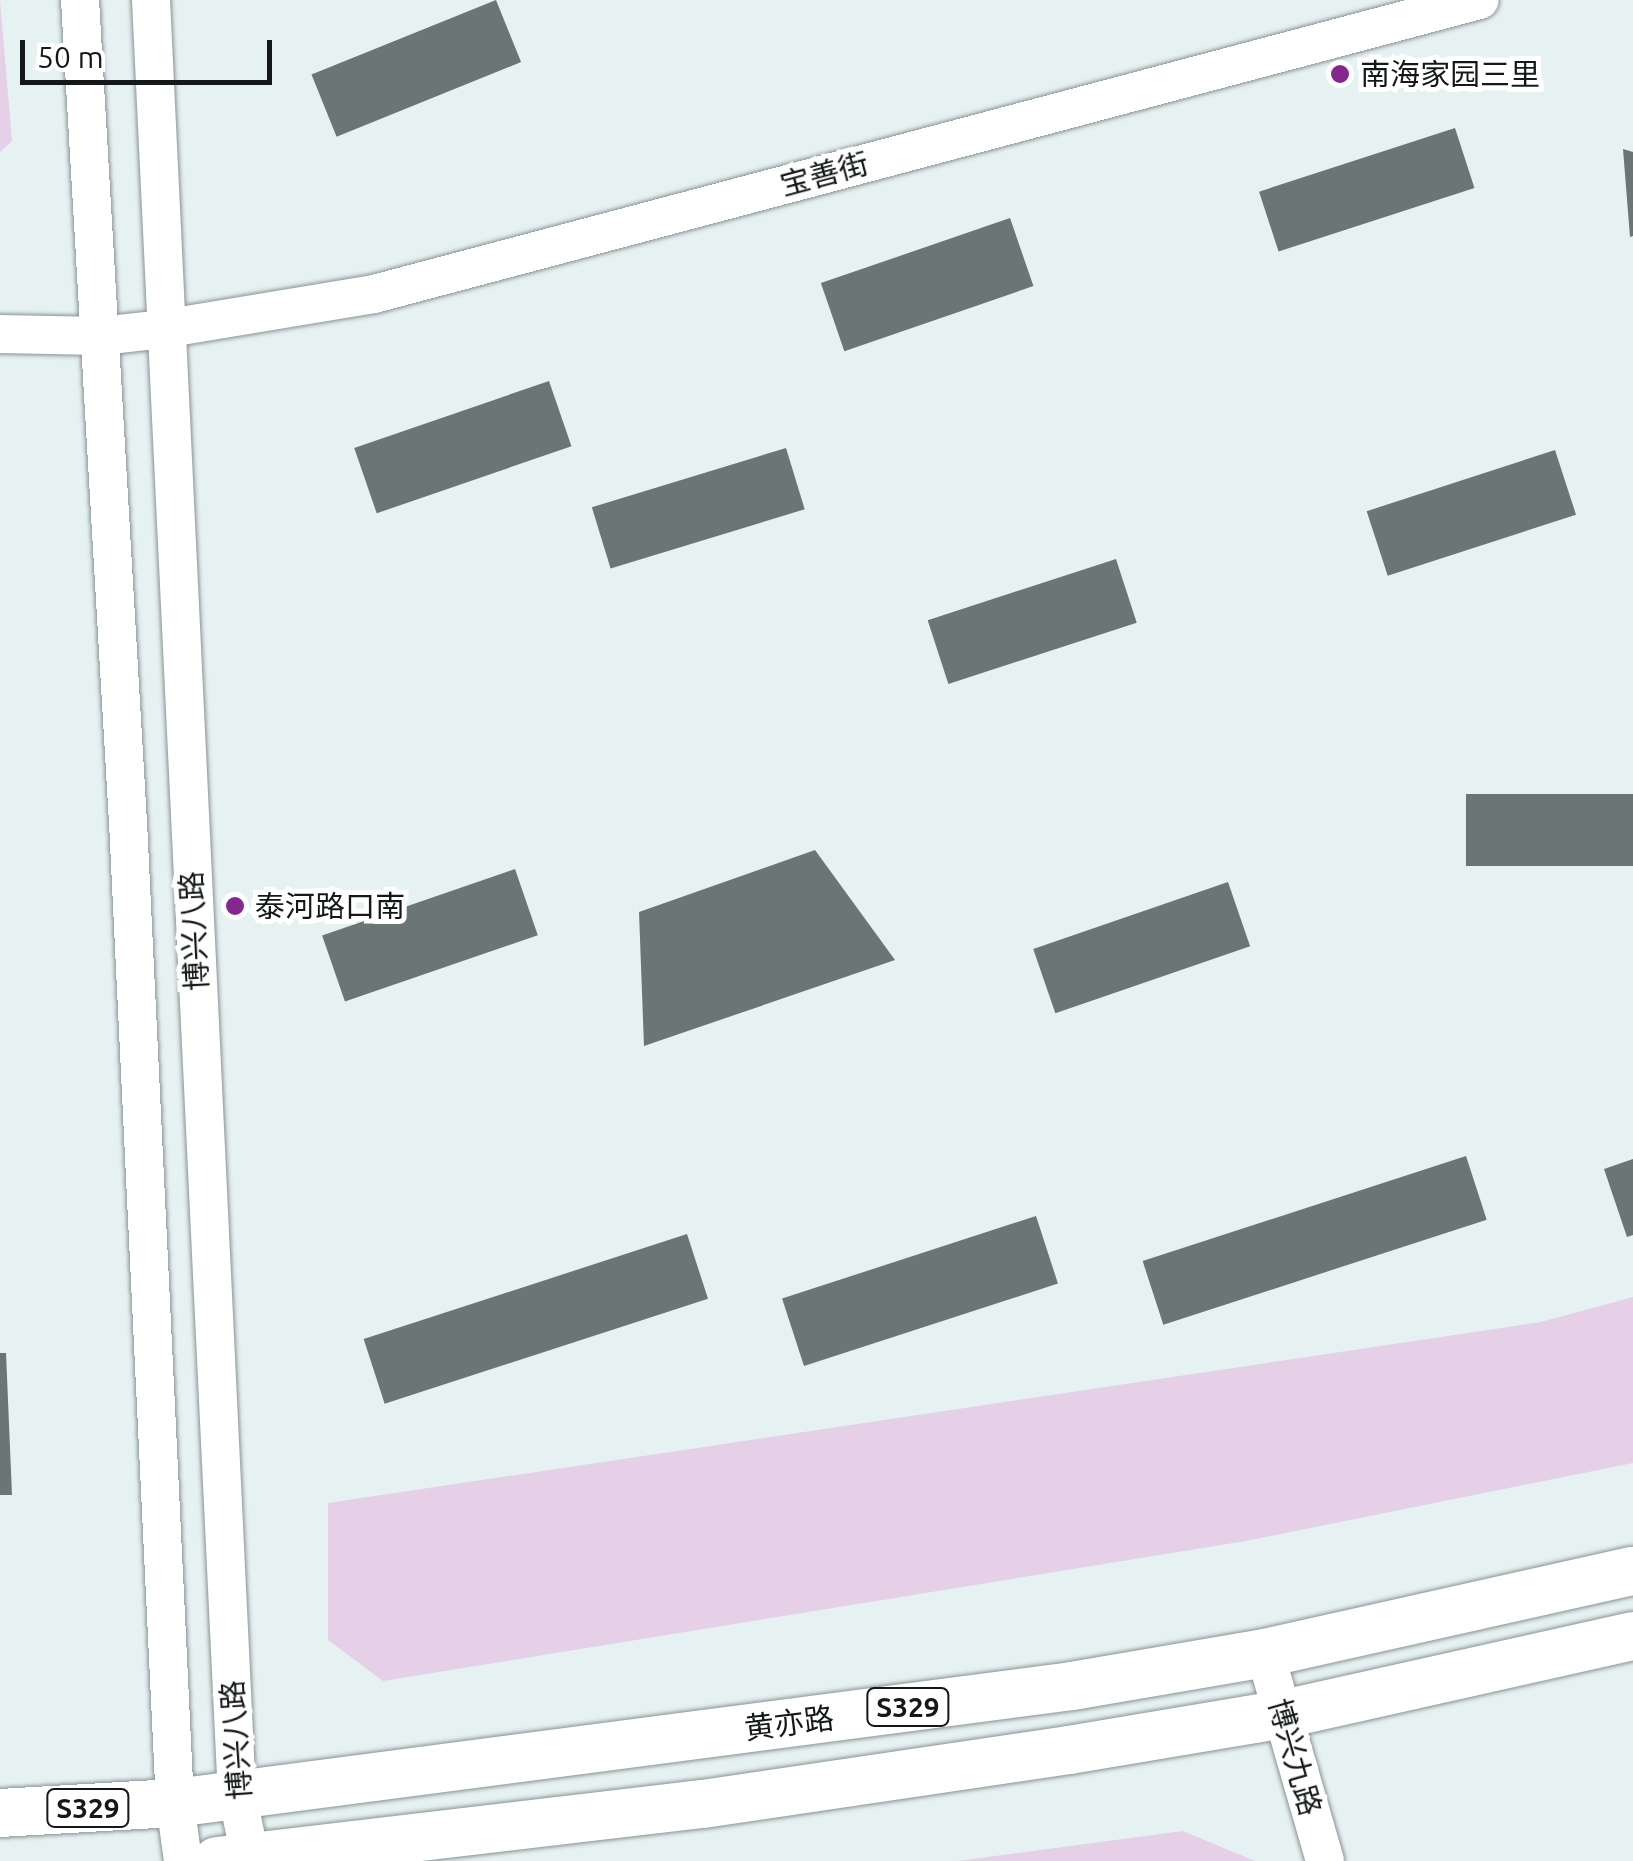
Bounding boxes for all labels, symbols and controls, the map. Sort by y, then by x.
scale bar [25,20,278,82]
text: 50 m [37,40,104,74]
place label: 南海家园三里 [1360,56,1540,92]
marker: 南海家园三里 [1329,63,1351,85]
street label: 宝善街 [776,145,872,203]
street label: 博兴八路 [173,870,215,992]
place label: 泰河路口南 [255,888,405,924]
marker: 泰河路口南 [224,895,246,917]
street label: 博兴八路 [214,1679,258,1801]
road number: S329 [866,1684,950,1730]
street label: 博兴九路 [1261,1694,1329,1820]
street label: 黄亦路 [742,1700,836,1746]
road number: S329 [46,1785,130,1831]

